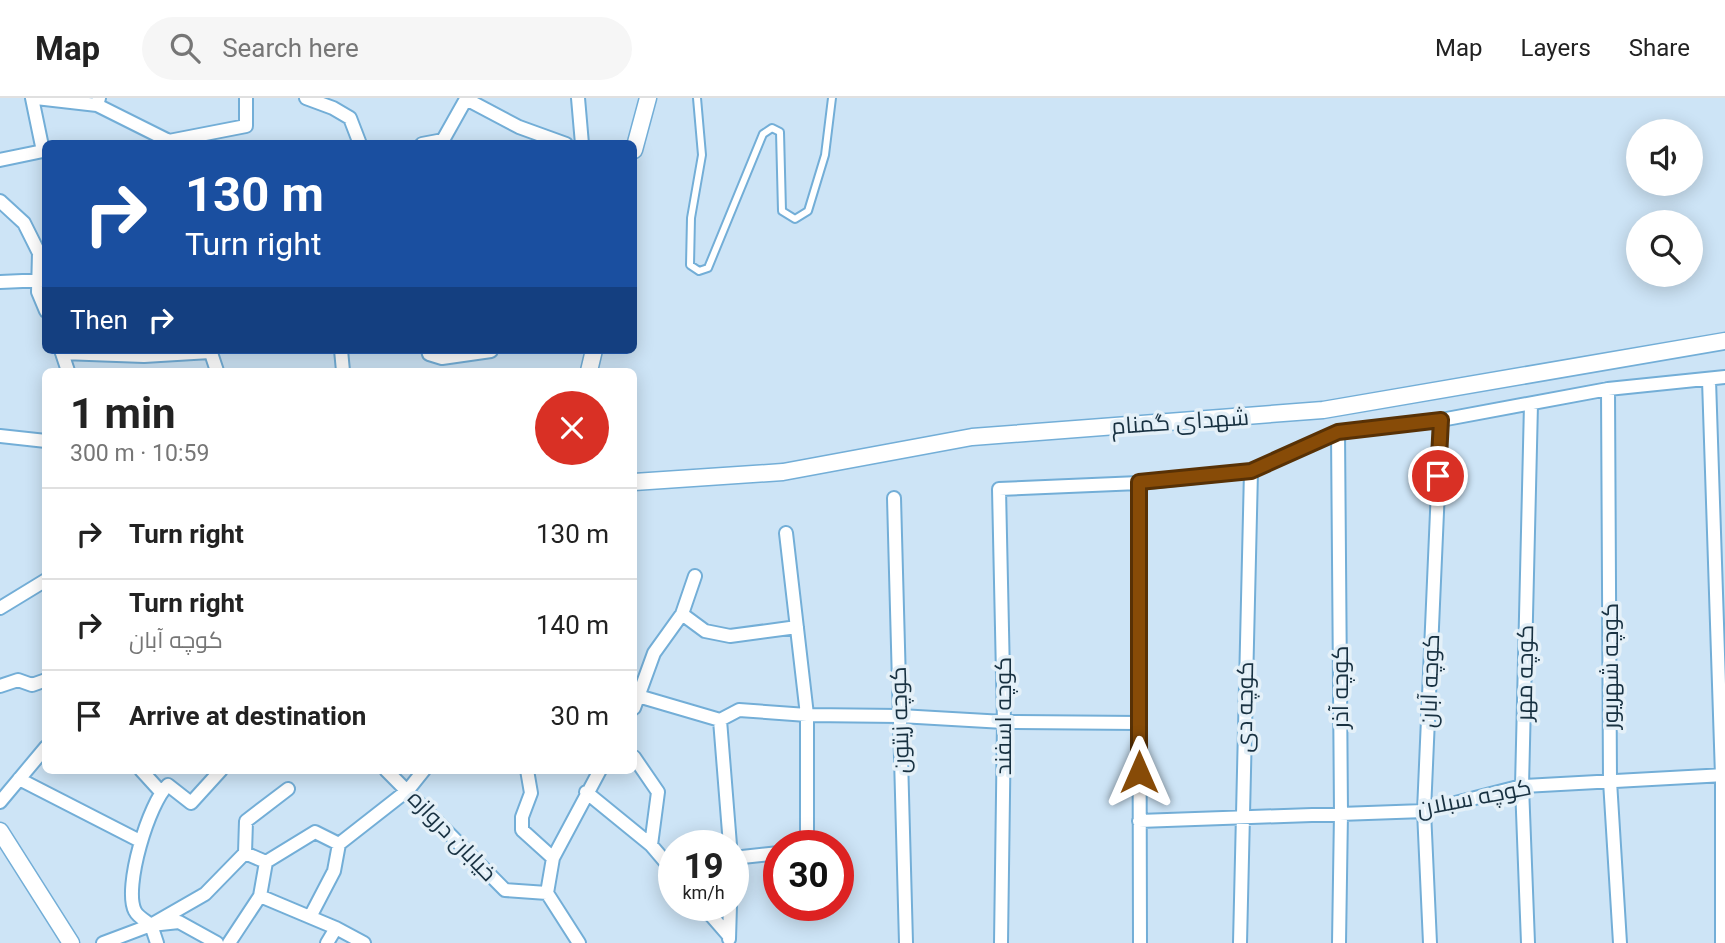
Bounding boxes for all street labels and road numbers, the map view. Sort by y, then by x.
street label: شهدای گمنام [1110,404,1250,442]
street label: کوچه شهریور [1597,603,1625,731]
street label: کوچه مهر [1511,625,1540,723]
street label: کوچه آبان [1415,634,1446,728]
street label: کوچه آذر [1327,646,1355,730]
street label: کوچه اسفند [990,657,1018,775]
street label: کوچه دی [1231,661,1260,753]
street label: کوچه زیتون [885,666,916,774]
street label: کوچه سبلان [1415,774,1534,823]
street label: خیابان دروازه [402,785,502,887]

